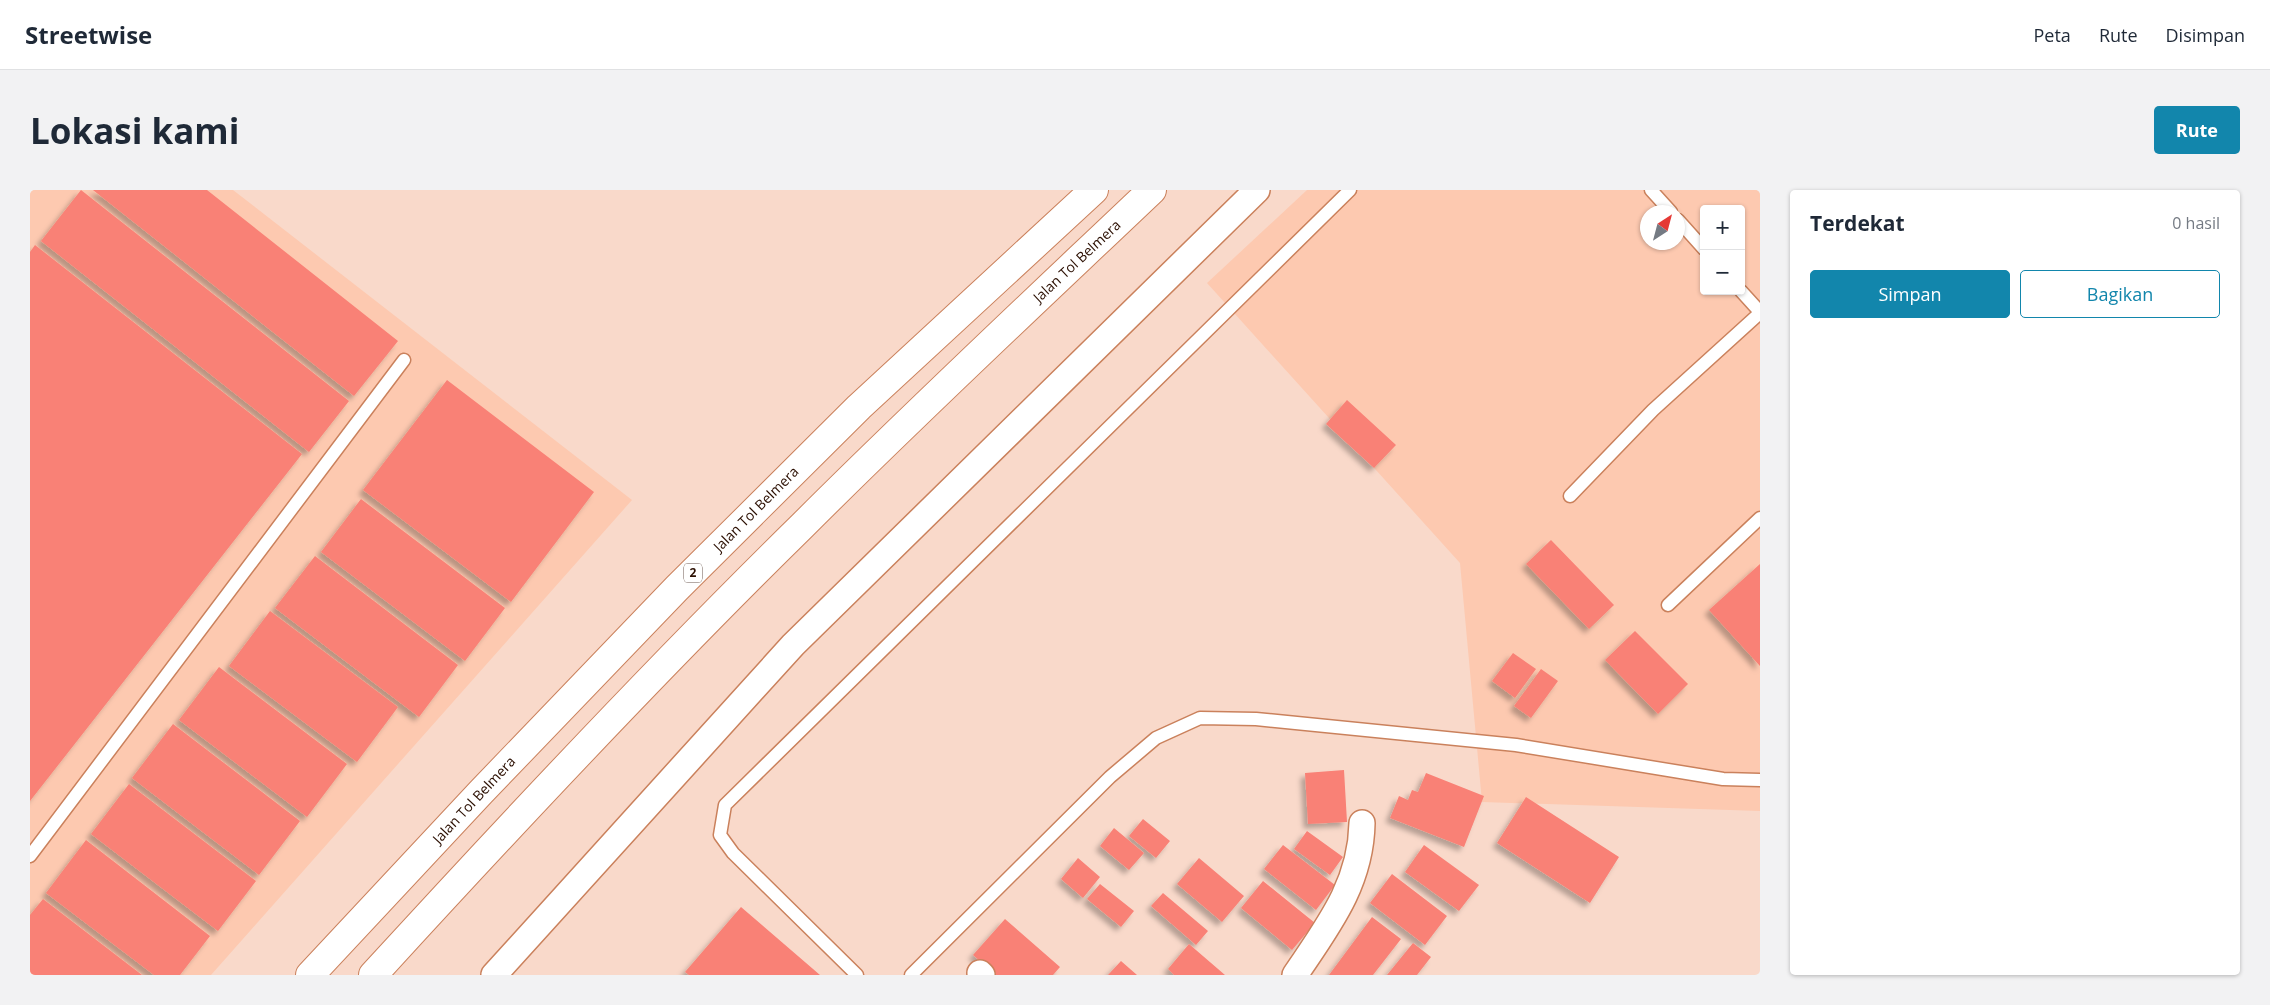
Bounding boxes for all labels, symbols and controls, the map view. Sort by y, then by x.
text: Streetwise [25,18,152,51]
text: Peta [2034,23,2071,47]
text: Rute [2099,23,2138,47]
text: Disimpan [2166,23,2245,47]
button: Rute [2154,106,2240,154]
text: Lokasi kami [30,107,239,154]
north arrow [1640,205,1685,250]
map controls [1700,205,1745,295]
button: + [1700,205,1745,250]
text: Terdekat [1810,209,1905,237]
text: 0 hasil [2172,212,2220,234]
street label: Jalan Tol Belmera [1027,215,1125,308]
button: − [1700,250,1745,295]
button: Simpan [1810,270,2010,318]
button: Bagikan [2020,270,2220,318]
street label: Jalan Tol Belmera [708,462,802,557]
road number: 2 [684,563,702,582]
street label: Jalan Tol Belmera [427,752,519,849]

